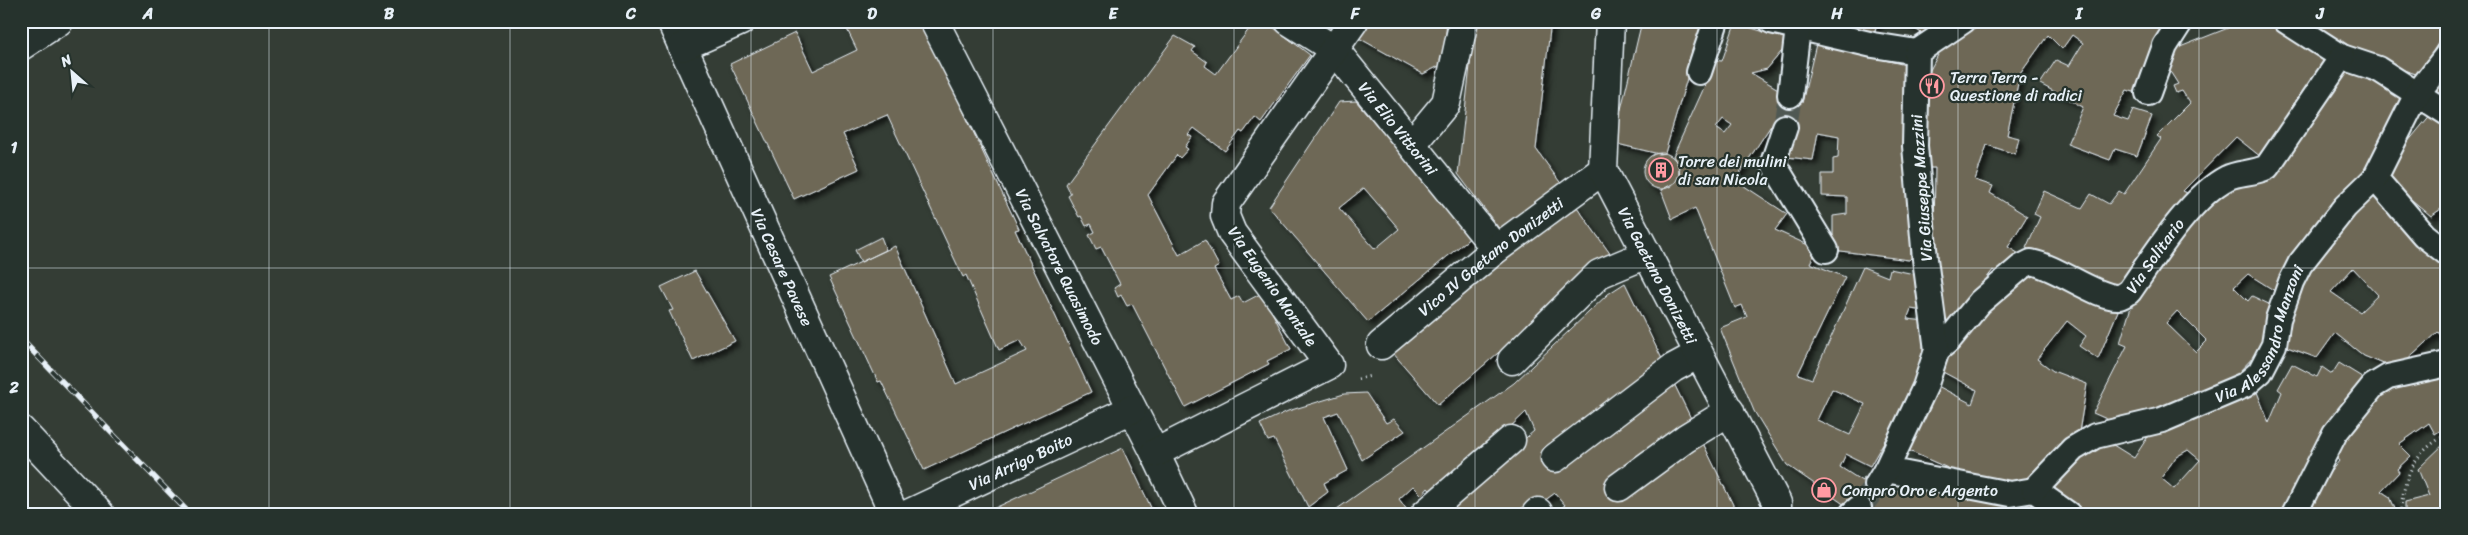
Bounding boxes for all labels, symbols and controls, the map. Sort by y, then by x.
text: A [142,0,153,28]
text: B [384,0,395,28]
text: C [625,0,637,28]
text: D [867,0,877,28]
text: E [1109,0,1119,28]
text: F [1350,0,1361,28]
text: G [1590,0,1602,28]
text: H [1830,0,1843,28]
text: I [2075,0,2084,28]
text: J [2315,0,2325,28]
text: N [55,47,77,75]
north arrow [48,48,98,98]
place label: Terra Terra - Questione di radici [1950,63,2083,110]
restaurant icon: Terra Terra - Questione di radici [1919,73,1945,99]
street label: Via Elio Vittorini [1351,75,1446,183]
street label: Via Giuseppe Mazzini [1902,113,1941,262]
text: 1 [11,133,18,162]
place label: Torre dei mulini di san Nicola [1678,147,1787,194]
building icon: Torre dei mulini di san Nicola [1648,157,1674,183]
street label: Via Salvatore Quasimodo [1007,183,1112,351]
street label: Vico IV Gaetano Donizetti [1411,189,1571,324]
street label: Via Gaetano Donizetti [1610,201,1706,350]
street label: Via Cesare Pavese [742,203,821,331]
street label: Via Solitario [2118,211,2192,300]
street label: Via Eugenio Montale [1220,220,1325,353]
street label: Via Alessandro Manzoni [2210,259,2313,411]
text: 2 [8,373,19,402]
street label: Via Arrigo Boito [963,425,1078,499]
place label: Compro Oro e Argento [1842,476,1998,505]
shop icon: Compro Oro e Argento [1811,477,1837,503]

